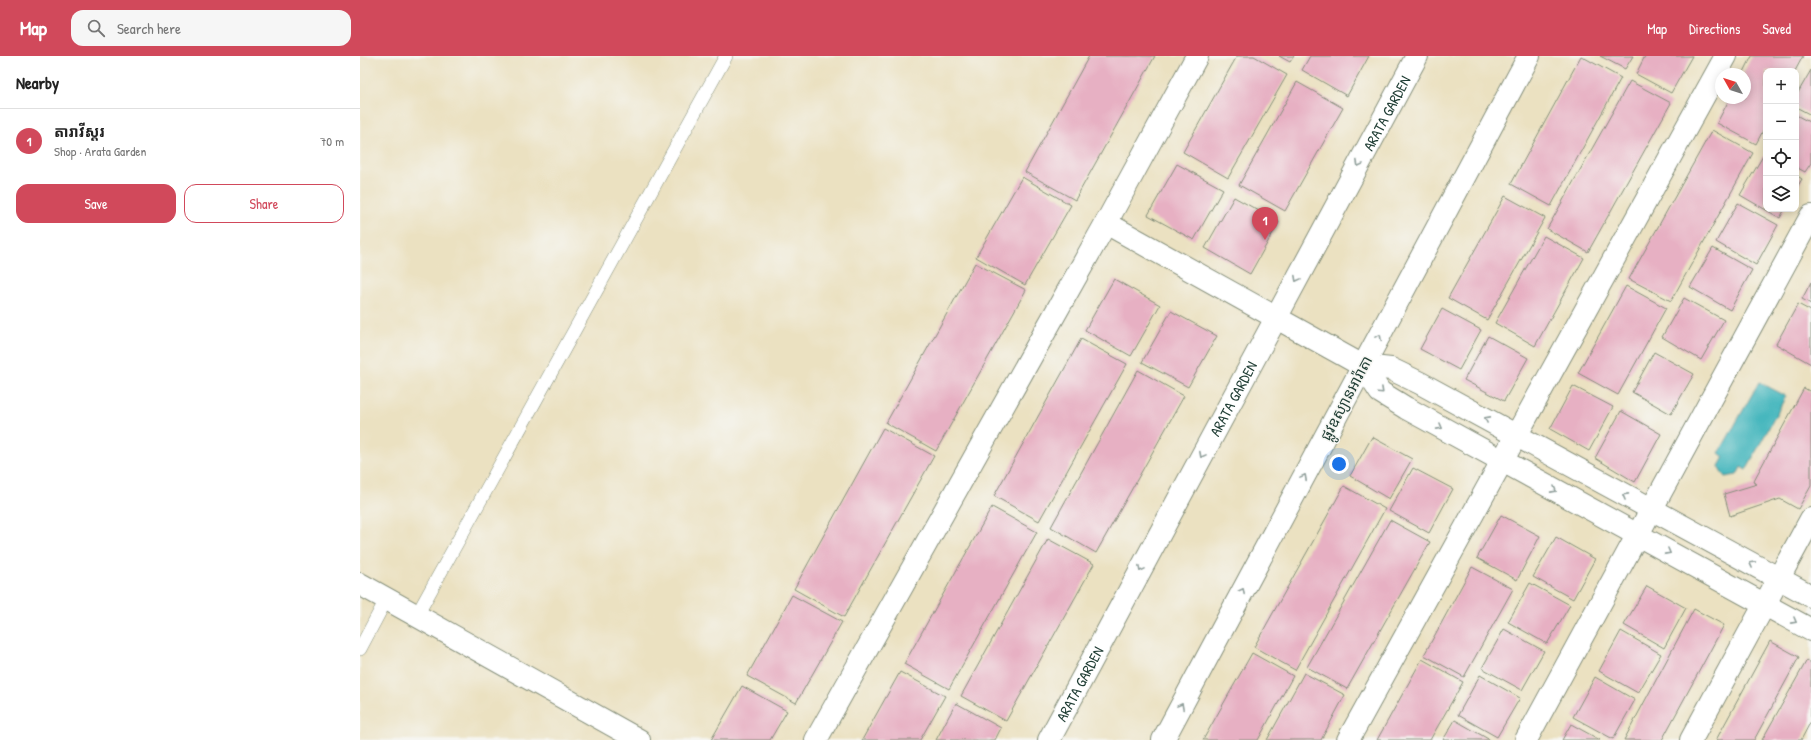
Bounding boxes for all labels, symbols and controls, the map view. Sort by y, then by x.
search box [71,10,351,46]
text: Map [20,15,47,41]
icon: search [85,17,107,39]
text: Search here [117,18,181,39]
text: Map [1647,19,1667,38]
text: Directions [1689,19,1740,38]
text: Saved [1762,19,1791,38]
north arrow [1715,68,1751,104]
map controls [1763,68,1799,212]
button: + [1763,68,1799,104]
text: Nearby [16,71,59,94]
street label: ARATA GARDEN [1358,72,1415,154]
button: − [1763,104,1799,140]
text: តារាវីស្តរ [54,121,105,142]
text: 1 [27,132,31,150]
text: 70 m [320,132,344,150]
button: locate [1763,140,1799,176]
text: Shop · Arata Garden [54,142,146,160]
one-way arrow [1356,160,1363,167]
button: layers [1763,176,1799,212]
button: Save [16,184,176,223]
button: Share [184,184,344,223]
pin: 1 [1252,207,1278,240]
one-way arrow [1294,275,1302,282]
one-way arrow [1374,334,1381,341]
street label: ផ្លូវឧស្យានអារ៉ាតា [1315,352,1380,446]
street label: ARATA GARDEN [1204,357,1262,440]
one-way arrow [1376,386,1384,394]
one-way arrow [1484,416,1491,424]
one-way arrow [1436,422,1443,430]
one-way arrow [1199,451,1207,458]
your location [1329,454,1349,474]
one-way arrow [1299,473,1307,481]
one-way arrow [1550,485,1557,492]
one-way arrow [1622,493,1629,500]
one-way arrow [1664,547,1671,555]
one-way arrow [1749,561,1756,568]
one-way arrow [1138,565,1145,572]
one-way arrow [1238,588,1245,595]
one-way arrow [1790,617,1798,624]
street label: ARATA GARDEN [1051,642,1108,725]
one-way arrow [1176,702,1184,710]

